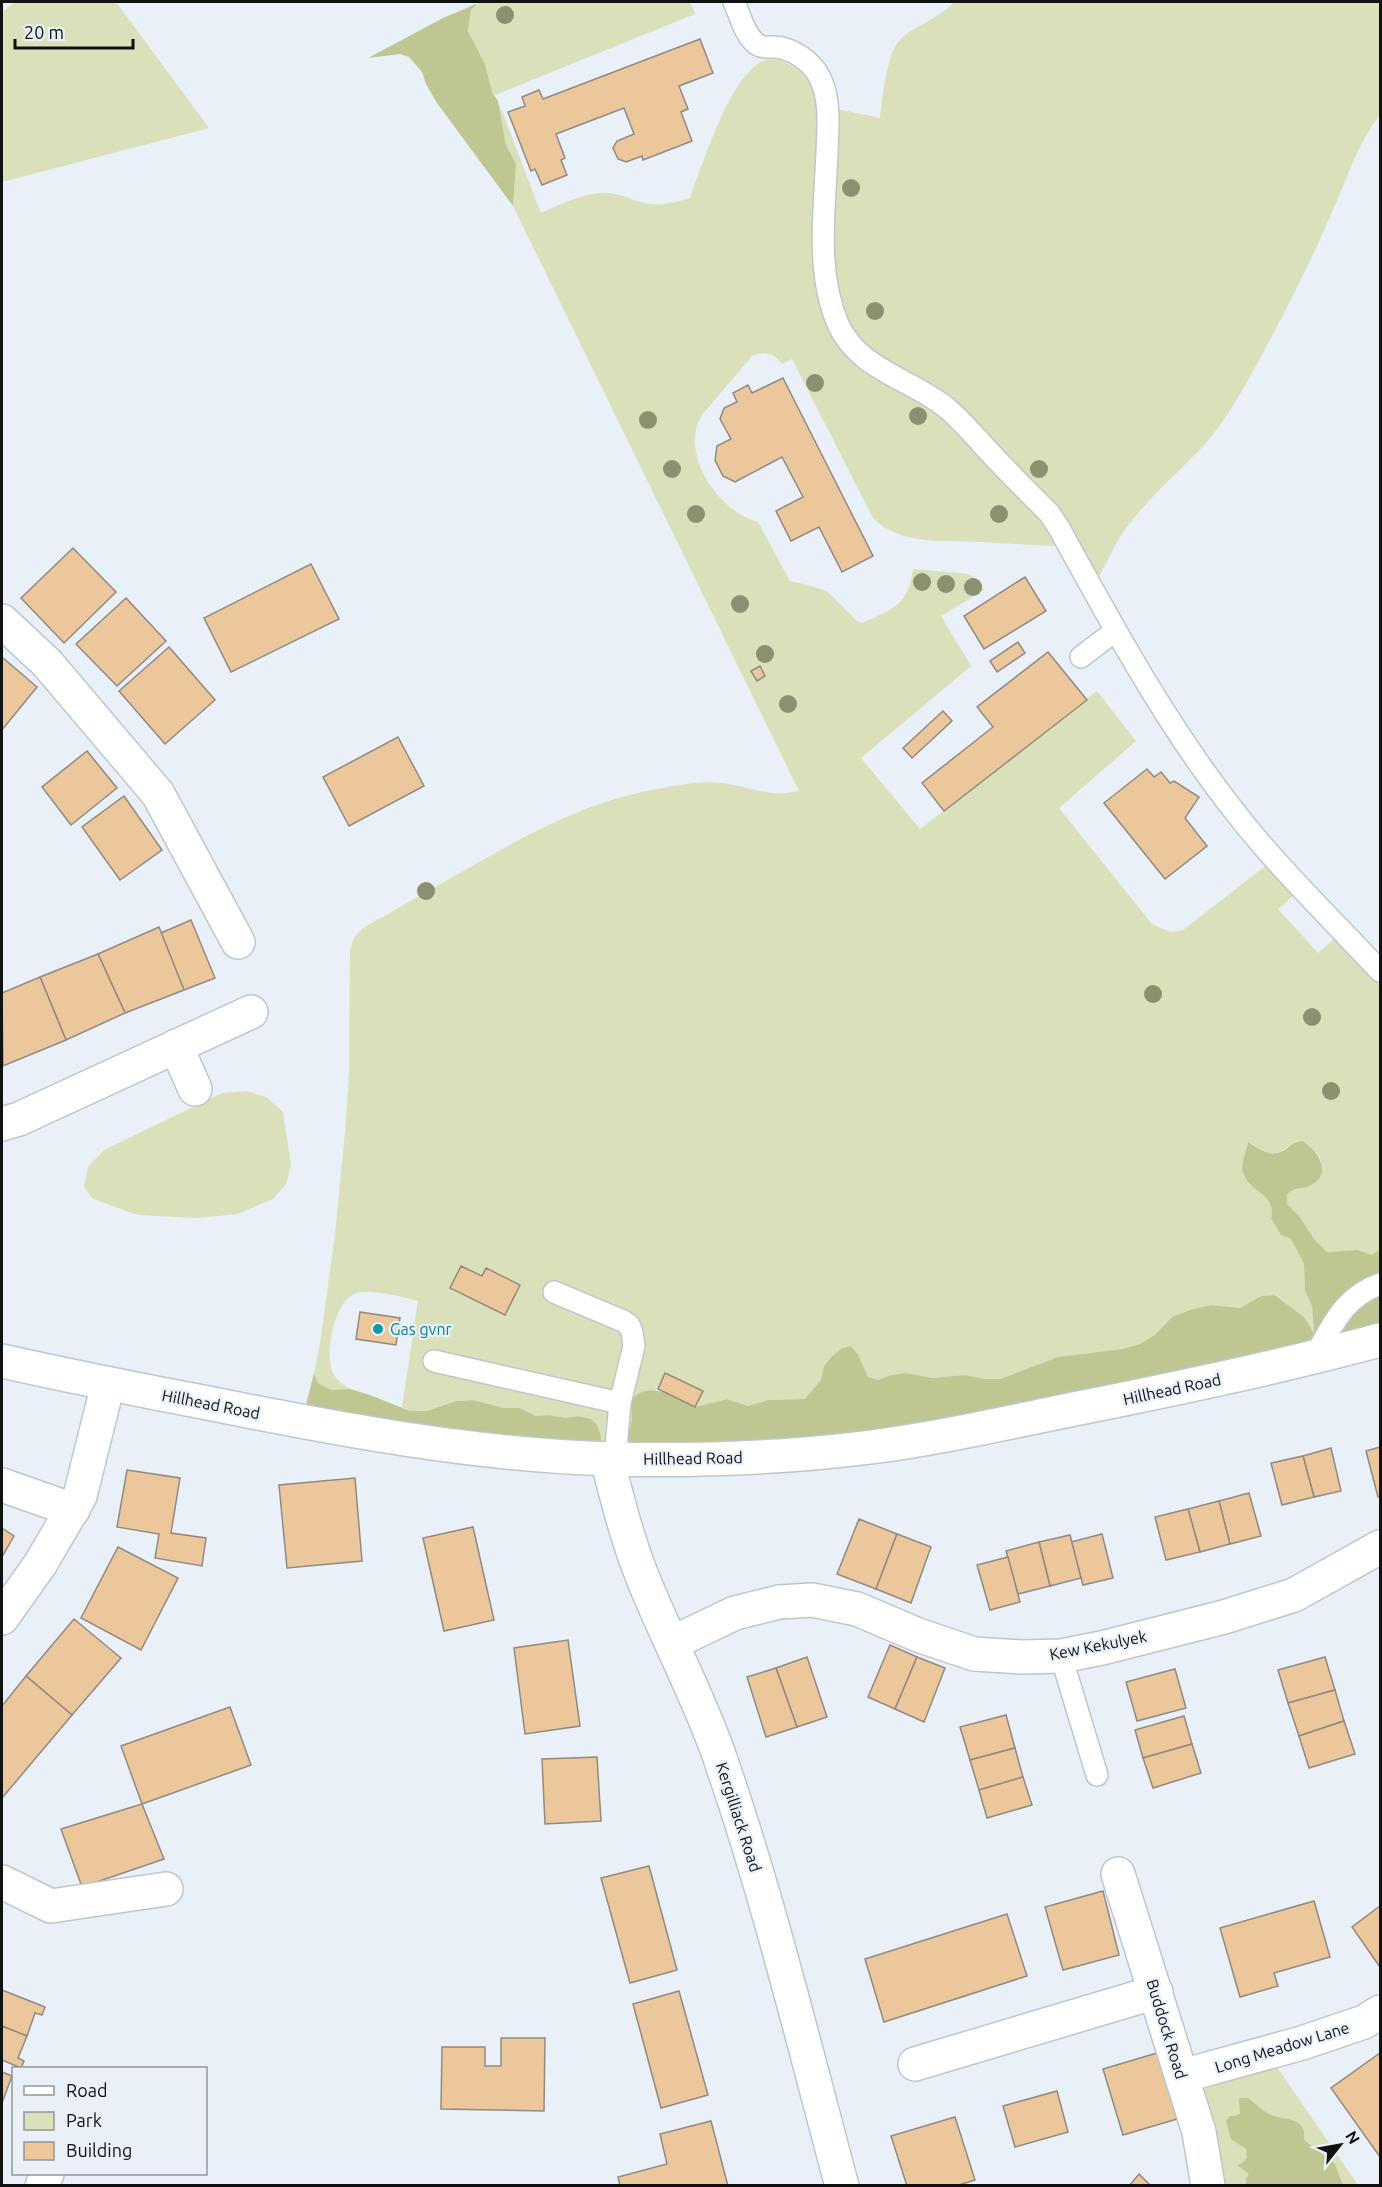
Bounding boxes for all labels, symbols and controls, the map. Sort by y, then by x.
scale bar [15,12,134,50]
text: 20 m [24,22,64,42]
place label: Gas gvnr [390,1320,452,1338]
marker: Gas gvnr [371,1322,385,1336]
street label: Hillhead Road [1121,1370,1223,1408]
street label: Hillhead Road [160,1386,262,1422]
street label: Hillhead Road [643,1448,743,1468]
street label: Kew Kekulyek [1048,1627,1148,1663]
street label: Kergilliack Road [713,1760,765,1874]
street label: Buddock Road [1143,1977,1191,2081]
street label: Long Meadow Lane [1213,2018,1351,2076]
legend [12,2067,207,2175]
text: Road [66,2080,108,2100]
text: Park [66,2110,102,2130]
north arrow [1310,2115,1370,2175]
text: N [1342,2128,1364,2147]
text: Building [66,2140,132,2160]

